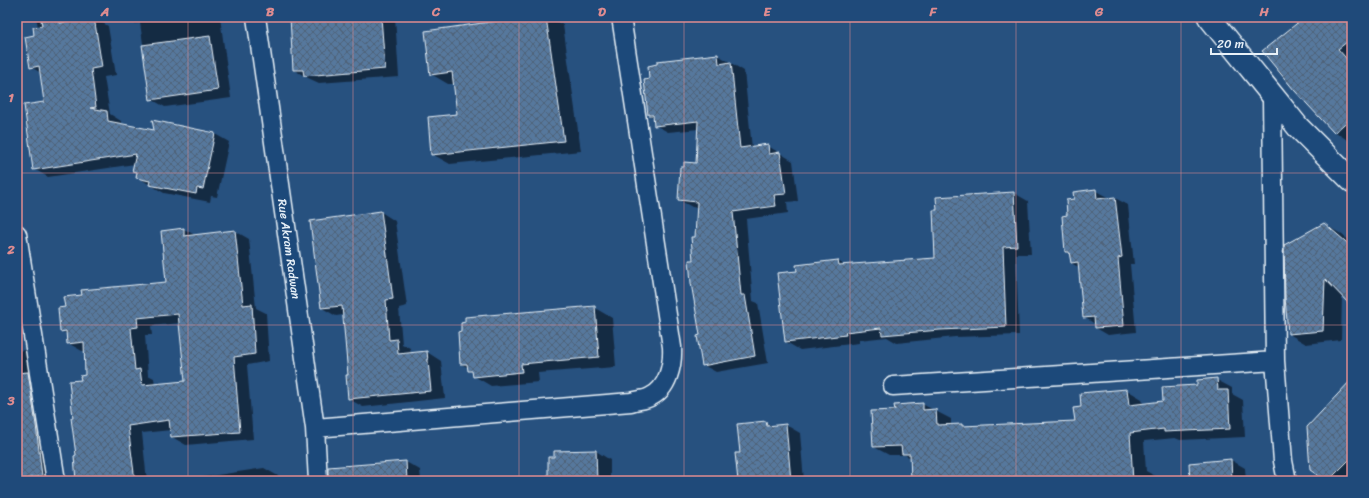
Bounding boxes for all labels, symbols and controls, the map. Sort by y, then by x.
text: A [100,0,109,23]
text: B [266,0,275,23]
text: C [431,0,441,23]
text: D [598,0,606,23]
text: E [763,0,772,23]
text: F [928,0,937,23]
text: G [1094,0,1104,23]
text: H [1258,0,1269,23]
scale bar [1211,30,1277,56]
text: 20 m [1217,33,1244,55]
text: 1 [8,86,14,109]
street label: Rue Akram Radwan [271,197,307,301]
text: 2 [6,238,15,261]
text: 3 [6,389,15,412]

